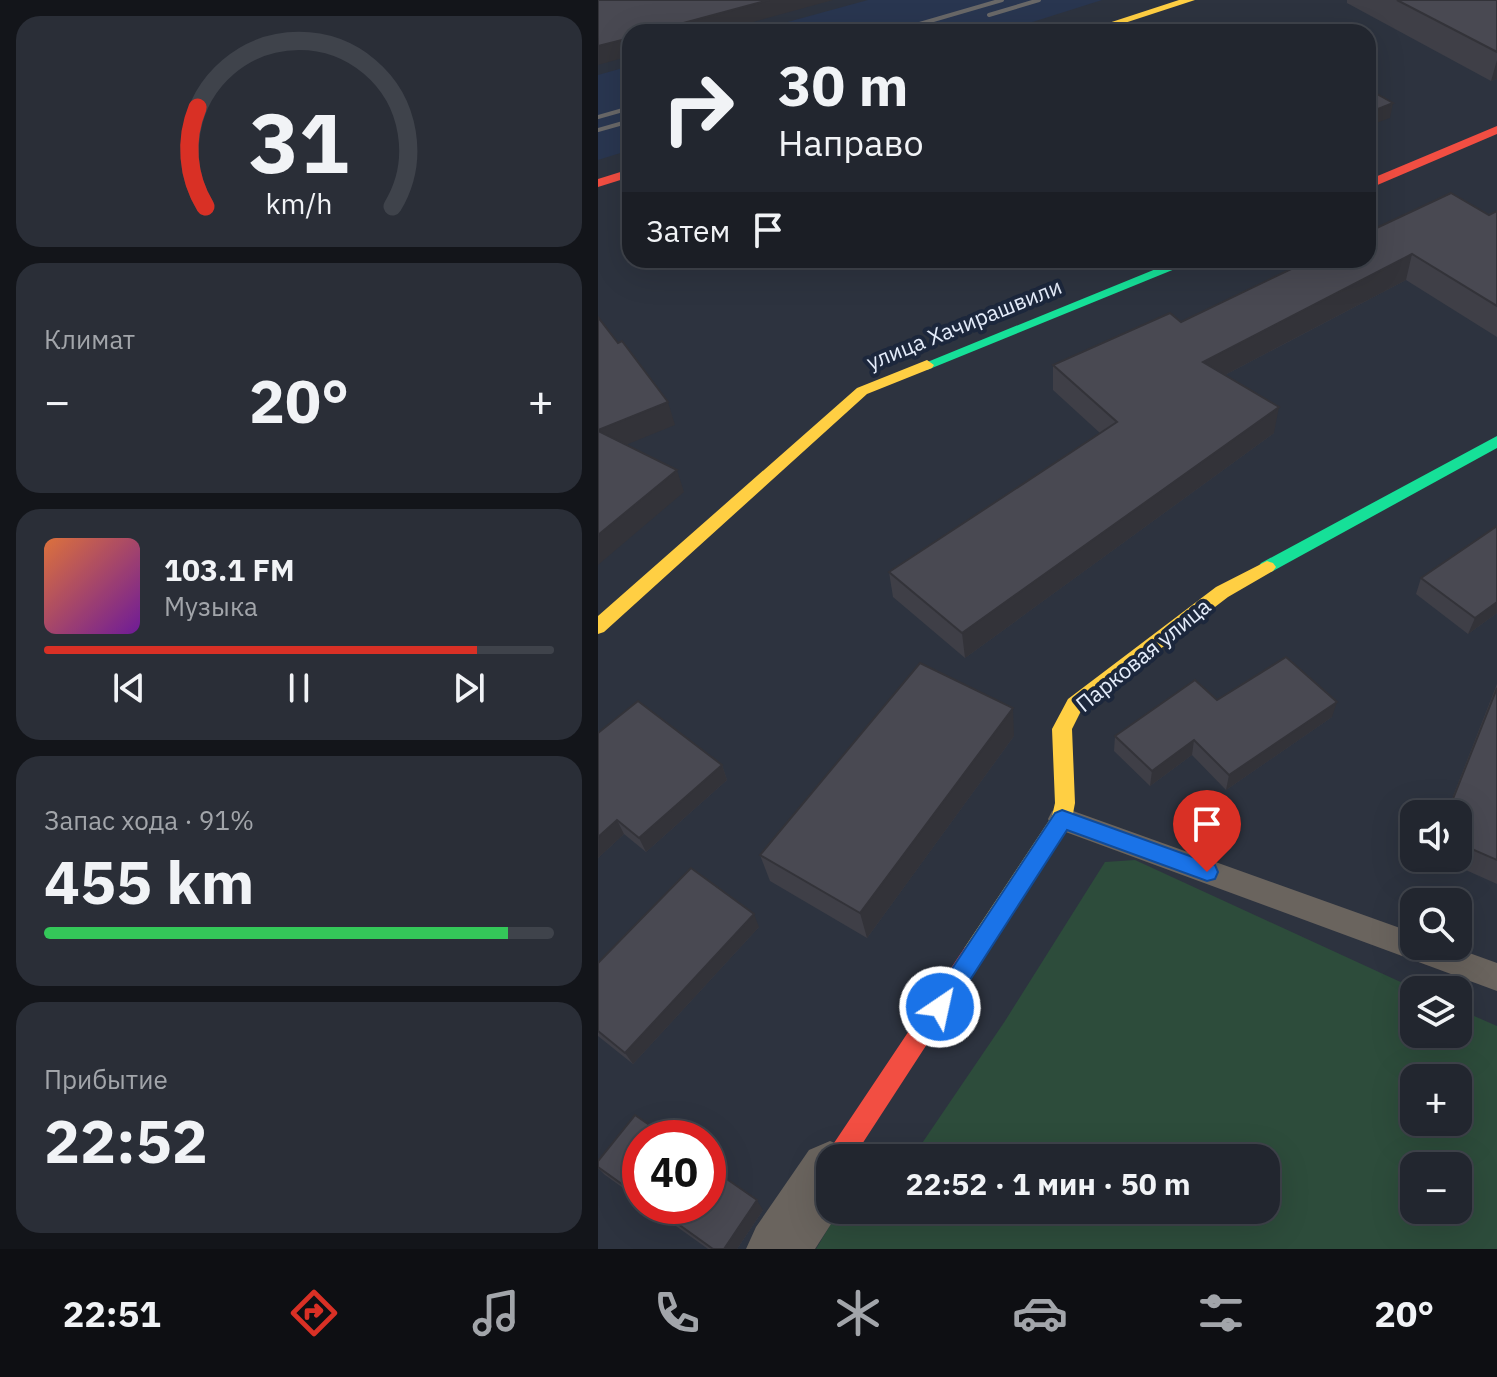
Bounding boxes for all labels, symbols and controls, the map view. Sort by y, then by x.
text: 30 m [778,49,908,121]
icon: right [646,56,750,160]
text: 31 [249,88,349,196]
text: Направо [778,119,924,166]
text: km/h [265,185,333,222]
icon: arrive [746,208,790,252]
text: Затем [646,211,730,250]
street label: улица Хачирашвили [862,271,1066,376]
text: Климат [44,322,135,356]
text: 20° [249,361,349,440]
text: − [44,372,70,429]
text: + [528,372,554,429]
text: 103.1 FM [164,550,295,589]
text: Музыка [164,589,258,623]
street label: Парковая улица [1069,591,1216,718]
icon: previous [107,666,151,710]
icon: pause [277,666,321,710]
icon: next [447,666,491,710]
pin [1173,790,1241,872]
map controls [1400,800,1472,1224]
button: sound [1400,800,1472,872]
icon: arrive [1185,802,1229,846]
text: Запас хода · 91% [44,803,254,837]
text: 455 km [44,842,254,921]
button: search [1400,888,1472,960]
position arrow [898,965,982,1049]
button: layers [1400,976,1472,1048]
text: Прибытие [44,1062,168,1096]
button: + [1400,1064,1472,1136]
text: 22:52 [44,1101,208,1180]
speed limit sign: 40 [622,1120,726,1224]
button: − [1400,1152,1472,1224]
text: 22:52 · 1 мин · 50 m [905,1164,1191,1203]
icon: directions [286,1285,342,1341]
icon: music [468,1285,524,1341]
icon: phone [649,1285,705,1341]
icon: climate [830,1285,886,1341]
icon: car [1012,1285,1068,1341]
icon: filters [1193,1285,1249,1341]
text: 22:51 [63,1290,161,1337]
text: 20° [1374,1290,1434,1337]

